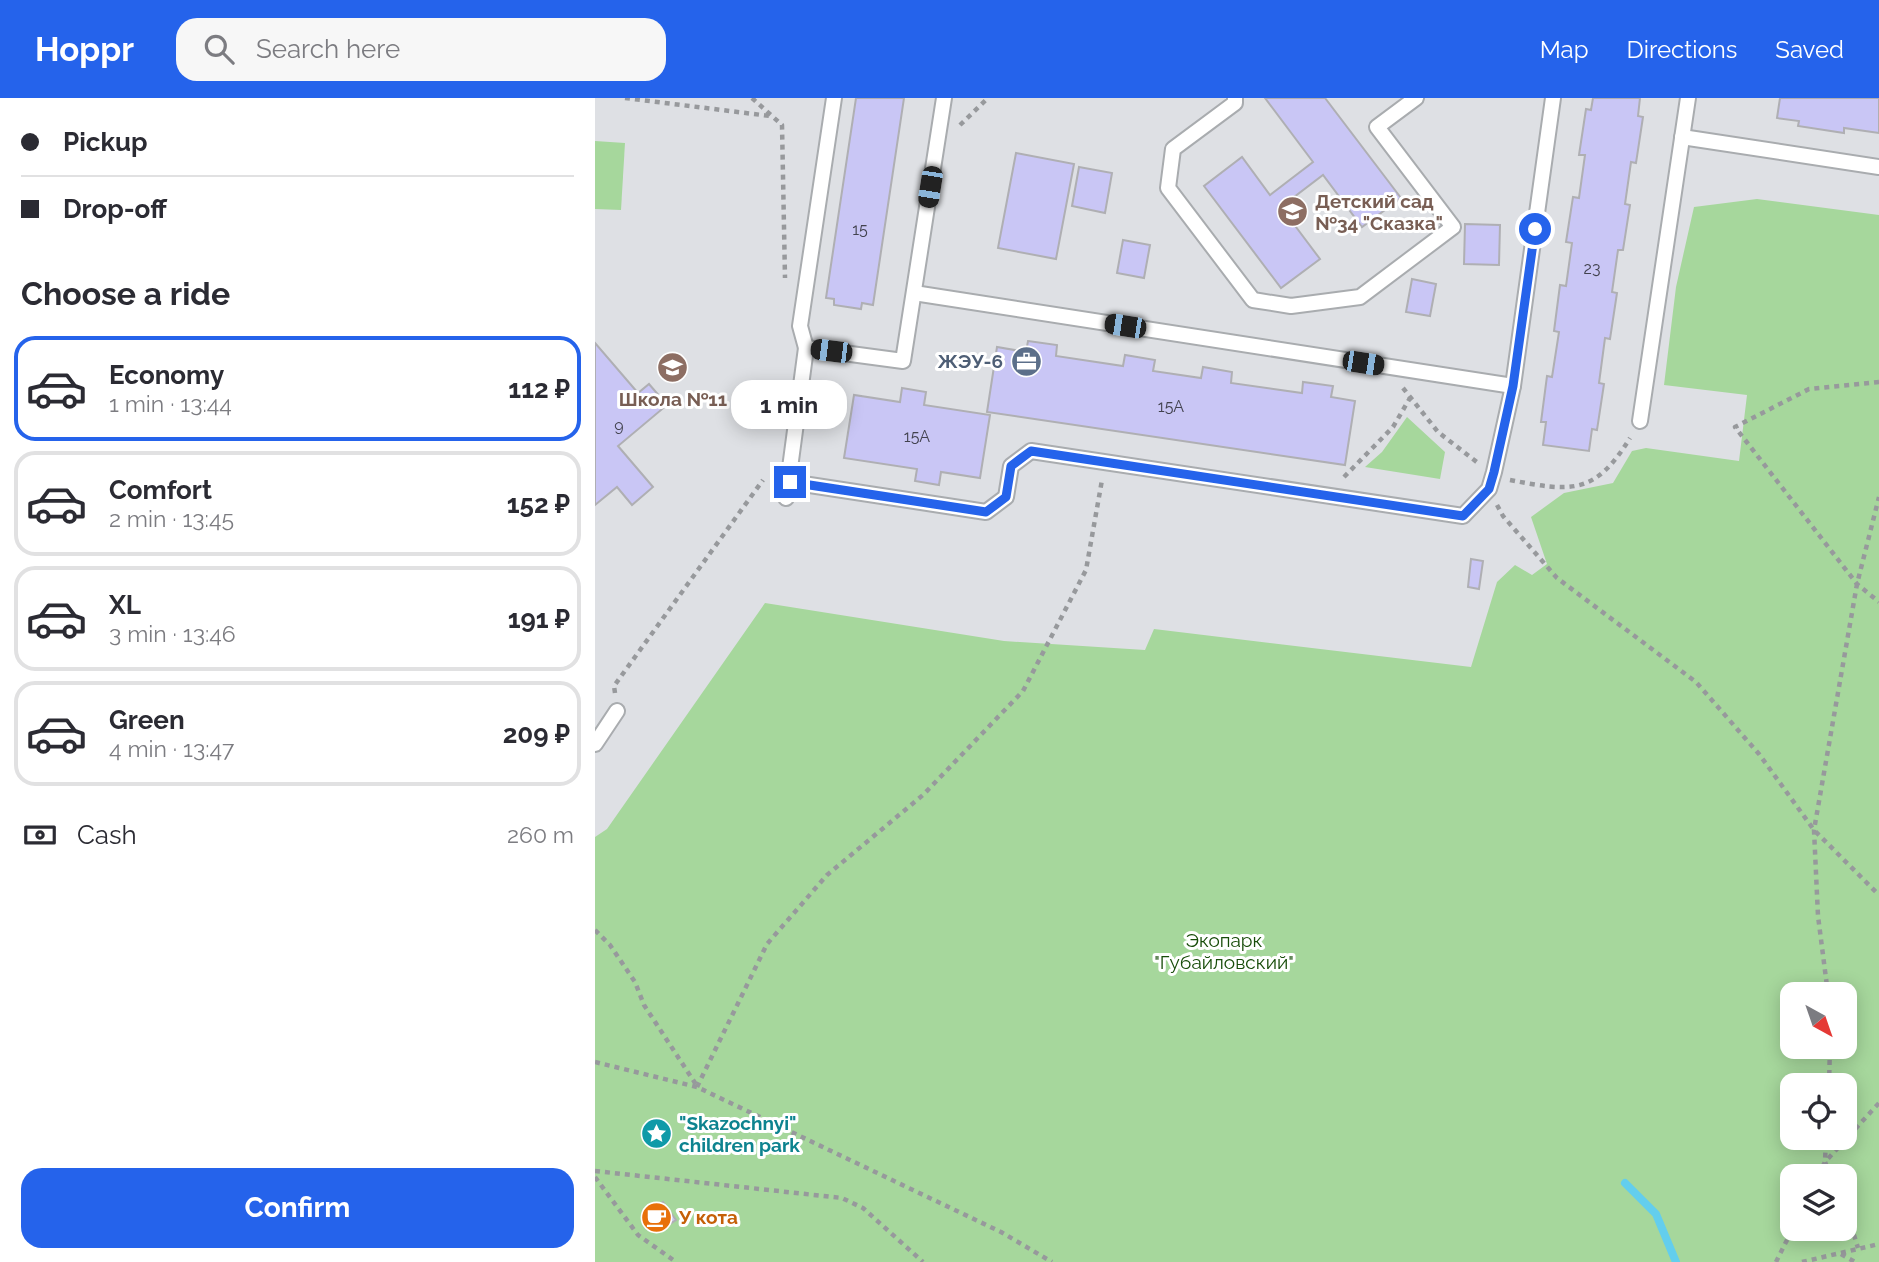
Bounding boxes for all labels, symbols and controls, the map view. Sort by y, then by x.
search box [176,18,666,81]
text: Hoppr [35,30,134,69]
icon: search [200,30,238,68]
text: Search here [256,34,400,64]
text: Map [1540,35,1589,64]
text: Directions [1627,35,1737,64]
text: Saved [1775,35,1844,64]
text: Pickup [63,127,148,157]
car [917,165,944,209]
place label: Детский сад №34 "Сказка" [1315,190,1443,234]
text: Drop-off [63,194,167,224]
school or university icon: Детский сад №34 "Сказка" [1275,195,1309,229]
route start [1519,213,1551,245]
house number: 15 [852,220,868,239]
house number: 23 [1584,259,1600,278]
text: Choose a ride [21,275,230,312]
car [1103,312,1148,340]
car [809,338,854,364]
office icon: ЖЭУ-6 [1009,344,1043,378]
car [1341,349,1386,377]
place label: ЖЭУ-6 [937,350,1003,372]
school or university icon: Школа №11 [656,351,690,385]
icon: car [25,357,88,420]
text: Economy [109,360,224,390]
text: 112 ₽ [508,374,570,404]
callout: 1 min [732,380,848,430]
place label: Школа №11 [619,388,727,410]
text: 1 min · 13:44 [109,390,232,417]
text: 1 min [760,391,818,418]
house number: 15А [1158,397,1184,416]
house number: 9 [614,416,624,435]
house number: 15А [904,427,930,446]
route end [774,466,806,498]
icon: car [25,472,88,535]
text: Comfort [109,475,212,505]
text: 152 ₽ [507,489,570,519]
text: 2 min · 13:45 [109,505,234,532]
icon: car [25,587,88,650]
text: XL [109,590,141,620]
text: 191 ₽ [508,604,570,634]
text: 3 min · 13:46 [109,620,236,647]
icon: car [25,702,88,765]
text: Green [109,705,185,735]
text: 209 ₽ [503,719,570,749]
text: 4 min · 13:47 [109,735,234,762]
icon: cash [21,816,59,854]
text: Cash [77,820,137,850]
text: 260 m [507,821,574,848]
park label: Экопарк "Губайловский" [1154,929,1294,973]
north arrow [1780,982,1857,1059]
map controls [1780,982,1857,1241]
button: locate [1780,1073,1857,1150]
place label: "Skazochnyi" children park [679,1112,800,1156]
place icon: "Skazochnyi" children park [639,1117,673,1151]
button: layers [1780,1164,1857,1241]
button: Confirm [21,1168,574,1248]
cafe icon: У кота [639,1200,673,1234]
place label: У кота [678,1206,738,1228]

